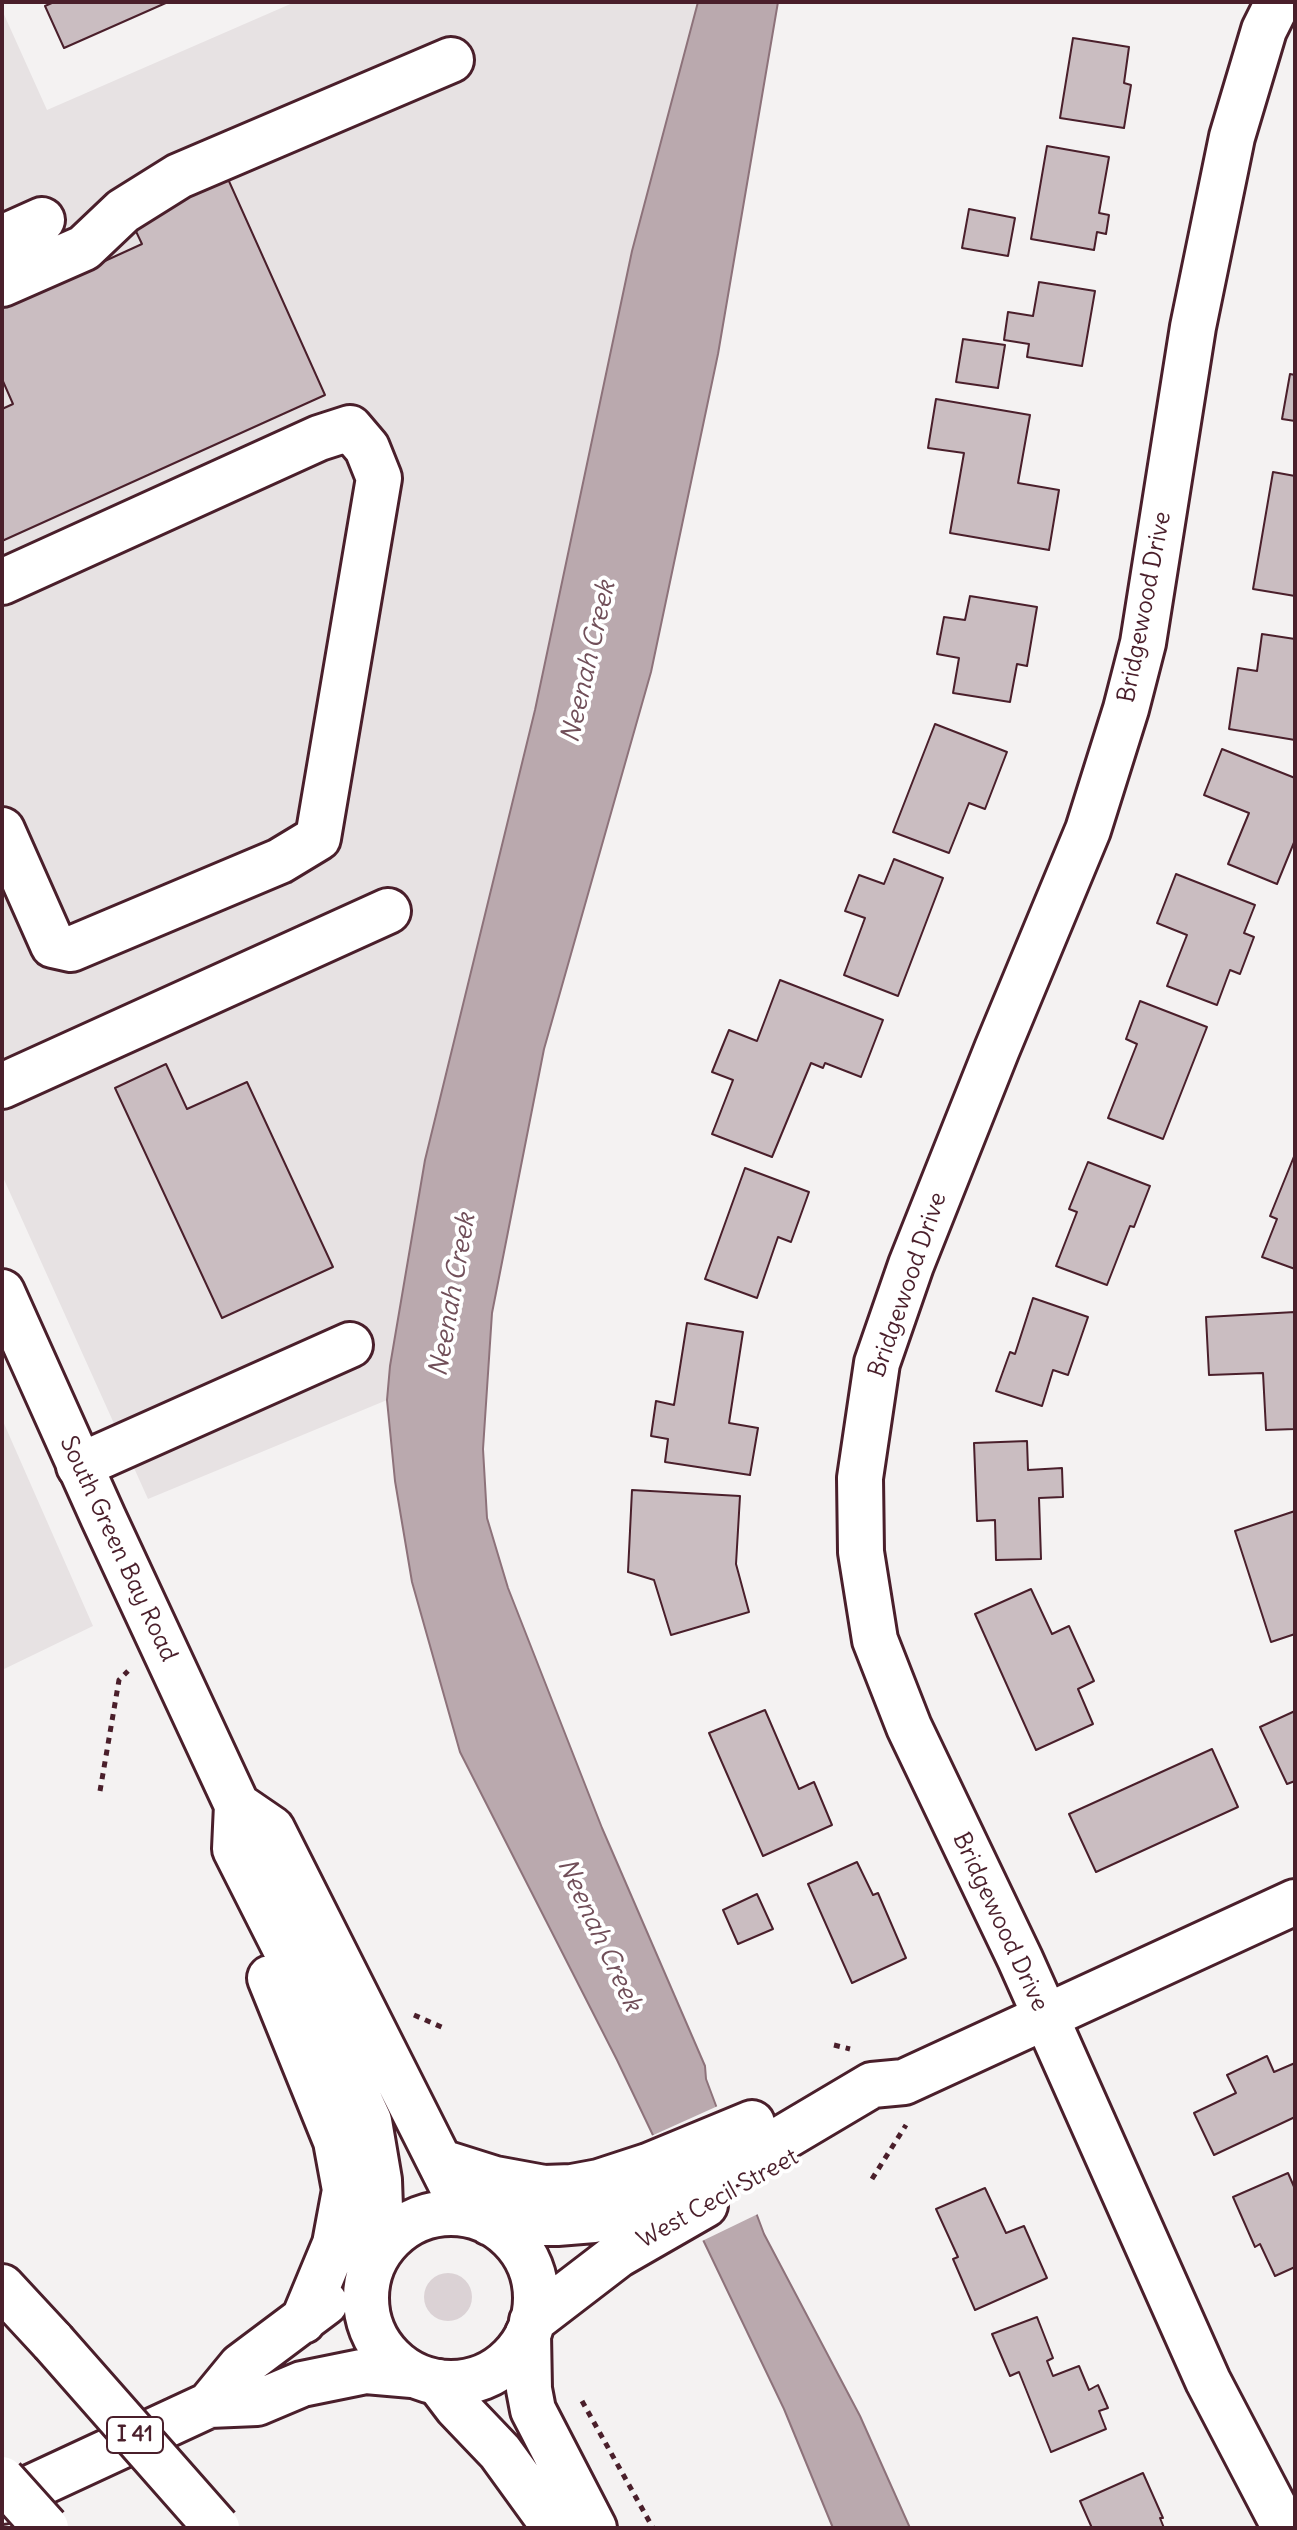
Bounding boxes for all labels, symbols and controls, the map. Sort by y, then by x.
street label: Bridgewood Drive [1112,509,1178,705]
water label: Neenah Creek [555,578,623,746]
street label: Bridgewood Drive [863,1189,953,1381]
water label: Neenah Creek [423,1211,483,1379]
street label: South Green Bay Road [53,1432,183,1666]
street label: Bridgewood Drive [946,1828,1054,2016]
water label: Neenah Creek [550,1854,648,2016]
street label: West Cecil Street [633,2143,803,2255]
road number: I 41 [107,2417,163,2453]

